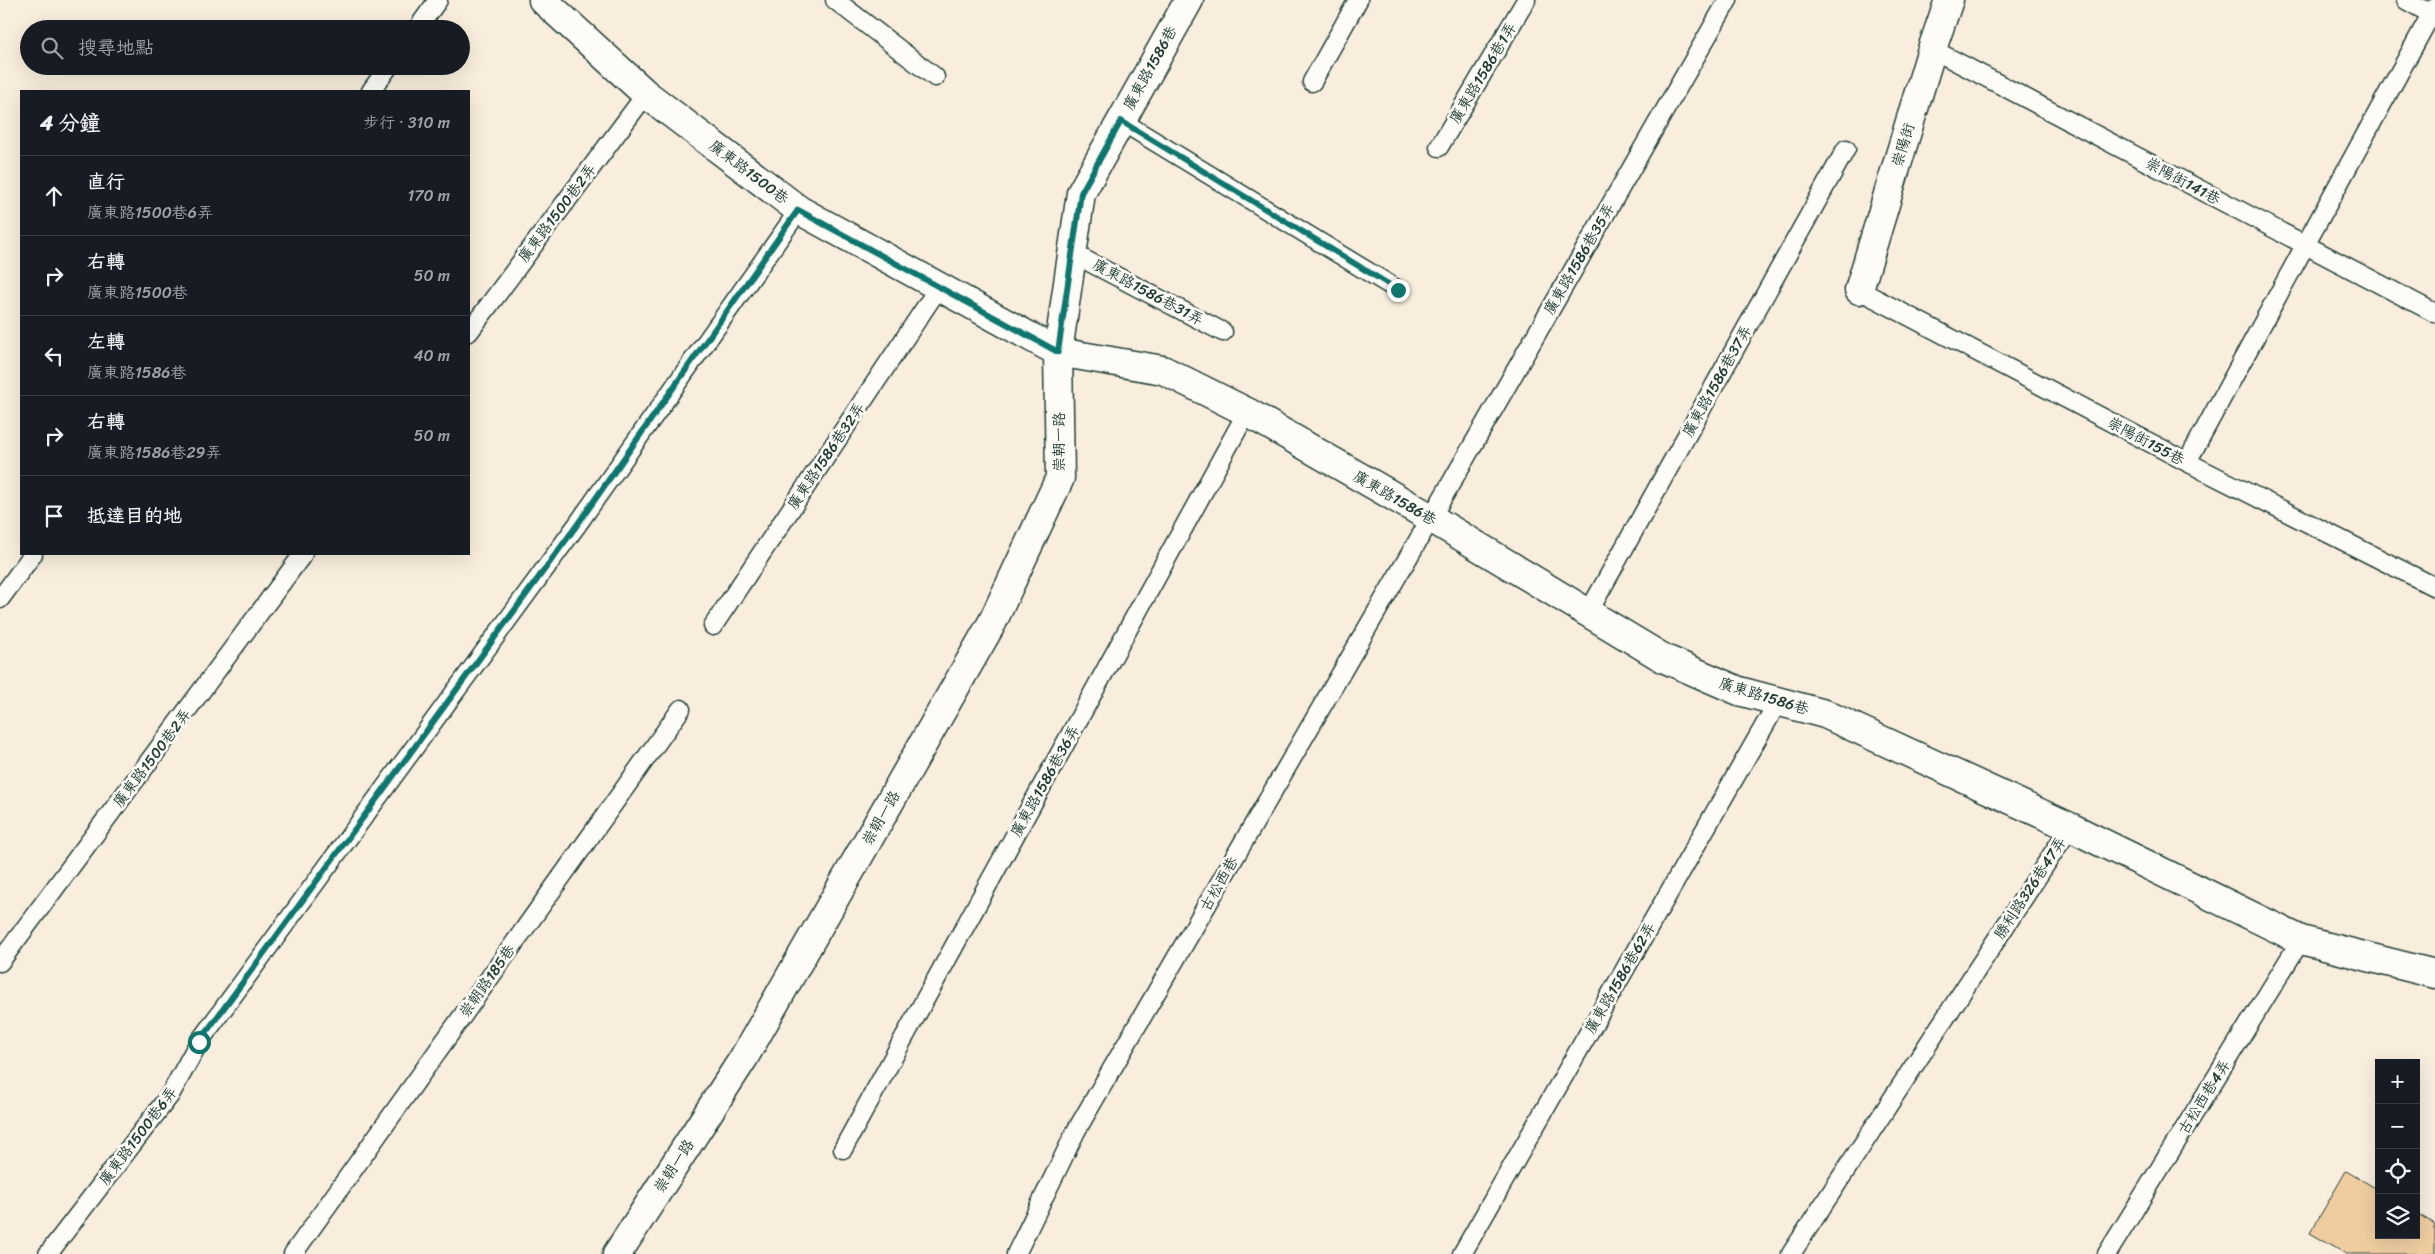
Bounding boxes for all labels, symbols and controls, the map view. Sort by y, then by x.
street label: 廣東路1586巷1弄 [1442,17,1524,129]
search box [20,20,470,75]
street label: 廣東路1586巷 [1116,21,1184,115]
text: 搜尋地點 [78,31,154,64]
icon: search [38,34,66,62]
text: 4 分鐘 [40,104,101,142]
text: 步行 · 310 m [363,108,450,137]
street label: 崇陽街 [1884,120,1922,170]
street label: 廣東路1500巷 [703,133,795,211]
street label: 崇陽街141巷 [2141,150,2225,212]
street label: 廣東路1500巷2弄 [511,158,603,268]
text: 直行 [87,165,125,198]
text: 170 m [407,181,450,210]
icon: ahead [40,182,68,210]
text: 廣東路1500巷6弄 [87,198,213,227]
street label: 廣東路1586巷35弄 [1536,198,1622,320]
text: 右轉 [87,245,125,278]
street label: 廣東路1586巷31弄 [1088,252,1208,332]
text: 50 m [414,261,450,290]
icon: right [40,262,68,290]
text: 廣東路1500巷 [87,278,188,307]
route end [1387,279,1410,302]
street label: 廣東路1586巷37弄 [1675,320,1759,442]
text: 左轉 [87,325,125,358]
text: 40 m [413,341,450,370]
icon: left [40,342,68,370]
text: 廣東路1586巷 [87,358,186,387]
street label: 廣東路1586巷32弄 [780,397,872,515]
text: 右轉 [87,405,125,438]
street label: 崇陽街155巷 [2102,410,2190,472]
street label: 崇朝一路 [1046,412,1072,472]
text: 50 m [414,421,450,450]
icon: right [40,422,68,450]
text: 廣東路1586巷29弄 [87,438,221,467]
street label: 廣東路1586巷 [1348,463,1442,533]
text: 抵達目的地 [87,499,182,532]
icon: arrive [40,502,68,530]
street label: 廣東路1586巷 [1716,670,1812,722]
street label: 廣東路1500巷2弄 [106,703,198,813]
street label: 廣東路1586巷36弄 [1003,720,1087,842]
street label: 崇朝一路 [855,786,907,850]
street label: 勝利路326巷47弄 [1987,831,2073,945]
street label: 古松西巷 [1193,852,1245,916]
street label: 廣東路1586巷62弄 [1577,917,1663,1039]
street label: 崇朝路185巷 [452,939,522,1023]
route start [188,1031,211,1054]
street label: 古松西巷4弄 [2171,1054,2237,1140]
map controls [2375,1059,2420,1239]
button: + [2375,1059,2420,1104]
street label: 廣東路1500巷6弄 [92,1081,184,1191]
button: − [2375,1104,2420,1149]
street label: 崇朝一路 [647,1134,701,1198]
button: locate [2375,1149,2420,1194]
button: layers [2375,1194,2420,1239]

